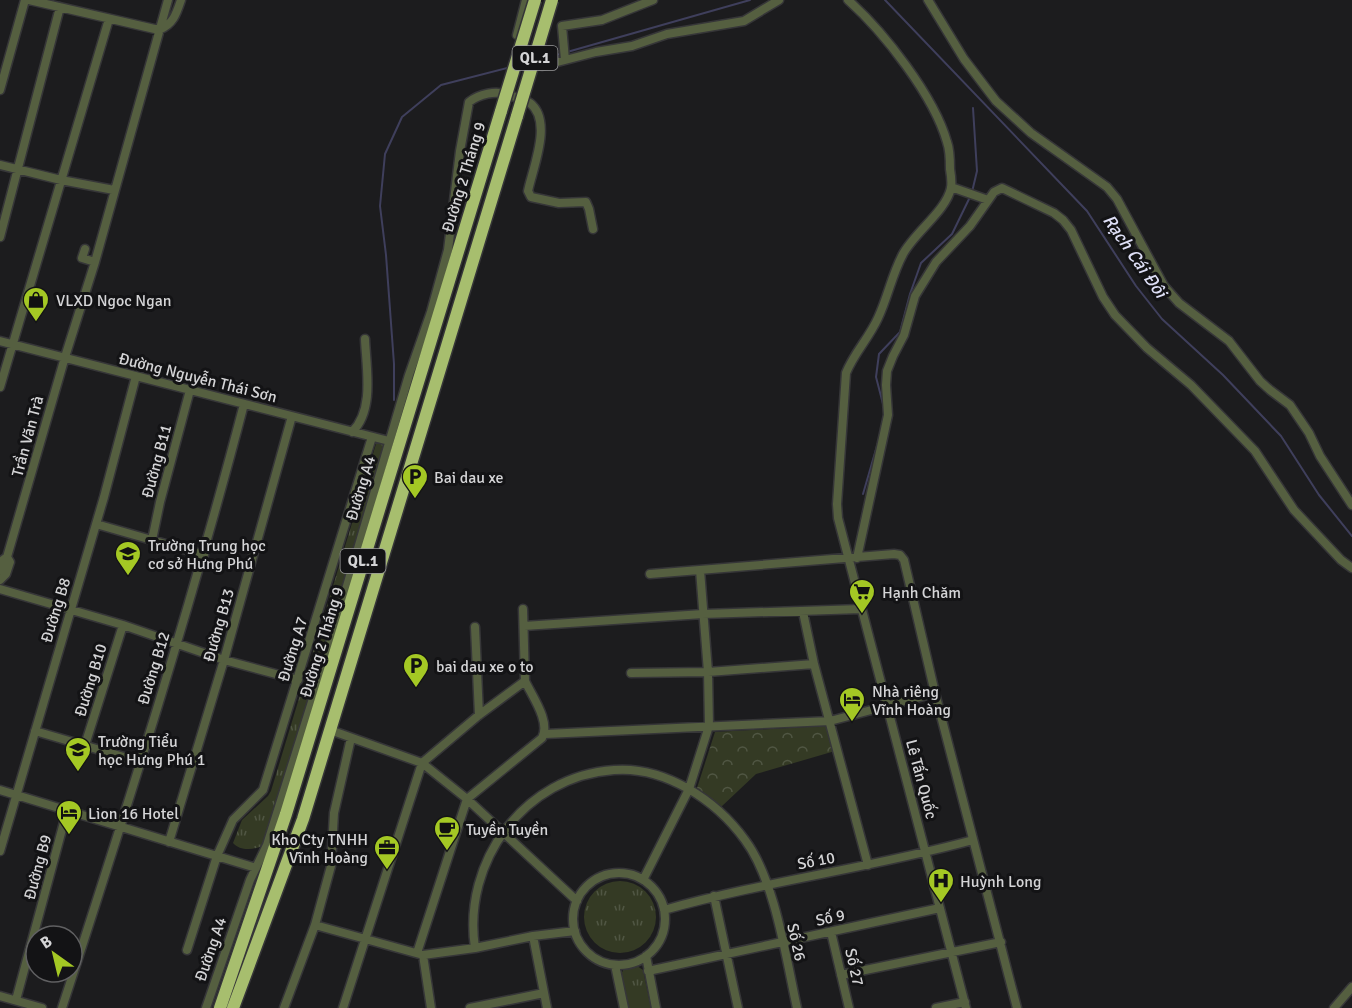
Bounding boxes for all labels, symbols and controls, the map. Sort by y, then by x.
road number: QL.1 [512,46,558,70]
street label: Đường 2 Tháng 9 [438,120,490,235]
water label: Rạch Cái Đôi [1098,210,1173,304]
shop icon: VLXD Ngoc Ngan [21,285,51,323]
place label: VLXD Ngoc Ngan [56,291,172,311]
street label: Đường Nguyễn Thái Sơn [116,349,279,407]
street label: Trần Văn Trà [8,394,48,479]
street label: Đường B11 [138,422,176,500]
street label: Đường A4 [342,453,380,523]
parking icon: Bai dau xe [400,462,430,500]
place label: Bai dau xe [434,468,504,488]
place label: Trường Trung học cơ sở Hưng Phú [148,536,266,574]
school or university icon: Trường Trung học cơ sở Hưng Phú [113,539,143,577]
road number: QL.1 [340,549,386,573]
street label: Đường B8 [37,575,75,645]
supermarket icon: Hạnh Chăm [847,577,877,615]
place label: Hạnh Chăm [882,583,961,603]
street label: Đường 2 Tháng 9 [296,585,348,700]
street label: Đường B13 [199,586,239,664]
street label: Đường A7 [274,614,312,684]
street label: Đường B12 [133,629,175,707]
street label: Đường B10 [70,641,112,719]
parking icon: bai dau xe o to [401,651,431,689]
place label: bai dau xe o to [436,657,534,677]
place label: Nhà riêng Vĩnh Hoàng [872,682,951,720]
hotel icon: Nhà riêng Vĩnh Hoàng [837,685,867,723]
place label: Trường Tiểu học Hưng Phú 1 [98,732,205,770]
school or university icon: Trường Tiểu học Hưng Phú 1 [63,735,93,773]
street label: Lê Tấn Quốc [901,737,941,821]
hotel icon: Lion 16 Hotel [54,798,84,836]
place label: Lion 16 Hotel [88,804,179,824]
cafe icon: Tuyền Tuyền [432,814,462,852]
place label: Tuyền Tuyền [466,820,548,840]
place label: Kho Cty TNHH Vĩnh Hoàng [271,830,368,868]
street label: Đường B9 [20,832,56,902]
office icon: Kho Cty TNHH Vĩnh Hoàng [372,833,402,871]
street label: Số 10 [796,848,837,874]
hospital icon: Huỳnh Long [926,866,956,904]
place label: Huỳnh Long [960,872,1041,892]
street label: Số 9 [814,905,847,931]
street label: Đường A4 [191,914,231,984]
street label: Số 26 [782,921,810,963]
north arrow [24,924,84,984]
text: B [36,931,56,953]
street label: Số 27 [840,946,868,988]

